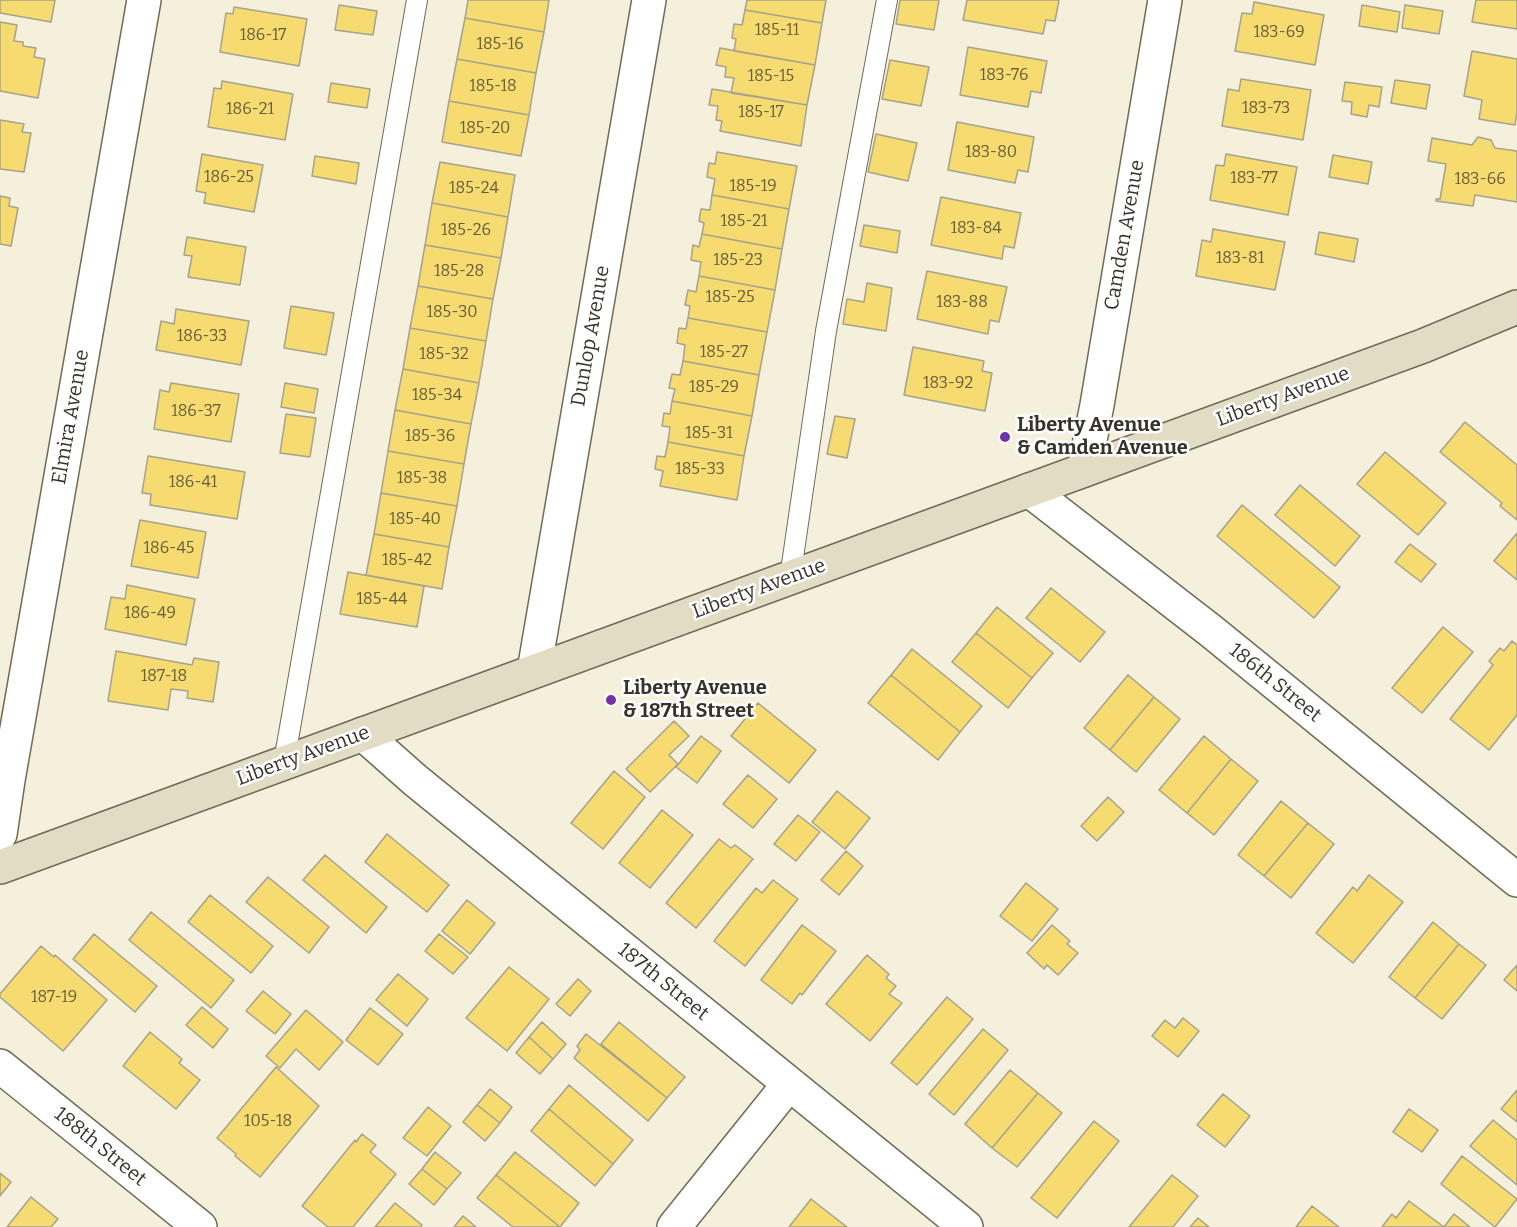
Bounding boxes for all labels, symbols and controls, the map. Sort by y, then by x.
house number: 185-11 [755,21,799,41]
house number: 183-69 [1253,23,1305,43]
house number: 186-17 [240,26,286,46]
house number: 185-16 [476,35,524,55]
house number: 183-76 [980,66,1028,86]
house number: 185-15 [748,67,794,87]
house number: 185-18 [469,77,517,97]
house number: 183-73 [1242,99,1290,119]
house number: 186-21 [226,100,274,120]
house number: 185-17 [738,103,784,123]
house number: 185-20 [460,119,510,139]
house number: 183-80 [965,143,1017,163]
street label: Camden Avenue [1100,158,1150,312]
house number: 186-25 [204,168,254,188]
house number: 183-77 [1230,169,1278,189]
house number: 183-66 [1454,170,1506,190]
house number: 185-19 [729,177,777,197]
house number: 185-24 [449,179,499,199]
house number: 185-21 [721,212,767,232]
house number: 183-84 [950,219,1002,239]
house number: 185-26 [441,221,491,241]
house number: 183-81 [1216,249,1264,269]
house number: 185-23 [713,251,763,271]
house number: 185-28 [434,262,484,282]
street label: Dunlop Avenue [567,264,615,408]
house number: 185-25 [706,288,754,308]
house number: 183-88 [936,293,988,313]
house number: 185-30 [426,303,478,323]
house number: 186-33 [177,327,227,347]
house number: 185-27 [700,343,748,363]
house number: 185-32 [419,345,469,365]
street label: Elmira Avenue [47,348,95,486]
street label: Liberty Avenue [1213,362,1353,432]
house number: 183-92 [923,374,973,394]
house number: 185-29 [689,378,739,398]
house number: 185-34 [412,386,462,406]
house number: 186-37 [171,402,221,422]
place label: Liberty Avenue & Camden Avenue [1017,413,1188,460]
house number: 185-31 [685,424,733,444]
house number: 185-36 [405,427,455,447]
marker: Liberty Avenue & Camden Avenue [998,430,1012,444]
house number: 185-33 [675,460,725,480]
house number: 185-38 [397,469,447,489]
house number: 186-41 [169,473,217,493]
house number: 185-40 [389,510,441,530]
house number: 186-45 [144,539,194,559]
house number: 185-42 [382,551,432,571]
street label: Liberty Avenue [689,554,829,624]
house number: 185-44 [357,590,407,610]
house number: 186-49 [124,604,176,624]
street label: 186th Street [1224,638,1326,728]
house number: 187-18 [141,667,187,687]
place label: Liberty Avenue & 187th Street [623,676,767,723]
marker: Liberty Avenue & 187th Street [604,693,618,707]
street label: Liberty Avenue [233,721,373,791]
street label: 187th Street [613,938,713,1026]
house number: 187-19 [31,988,77,1008]
street label: 188th Street [49,1102,151,1192]
house number: 105-18 [244,1112,292,1132]

